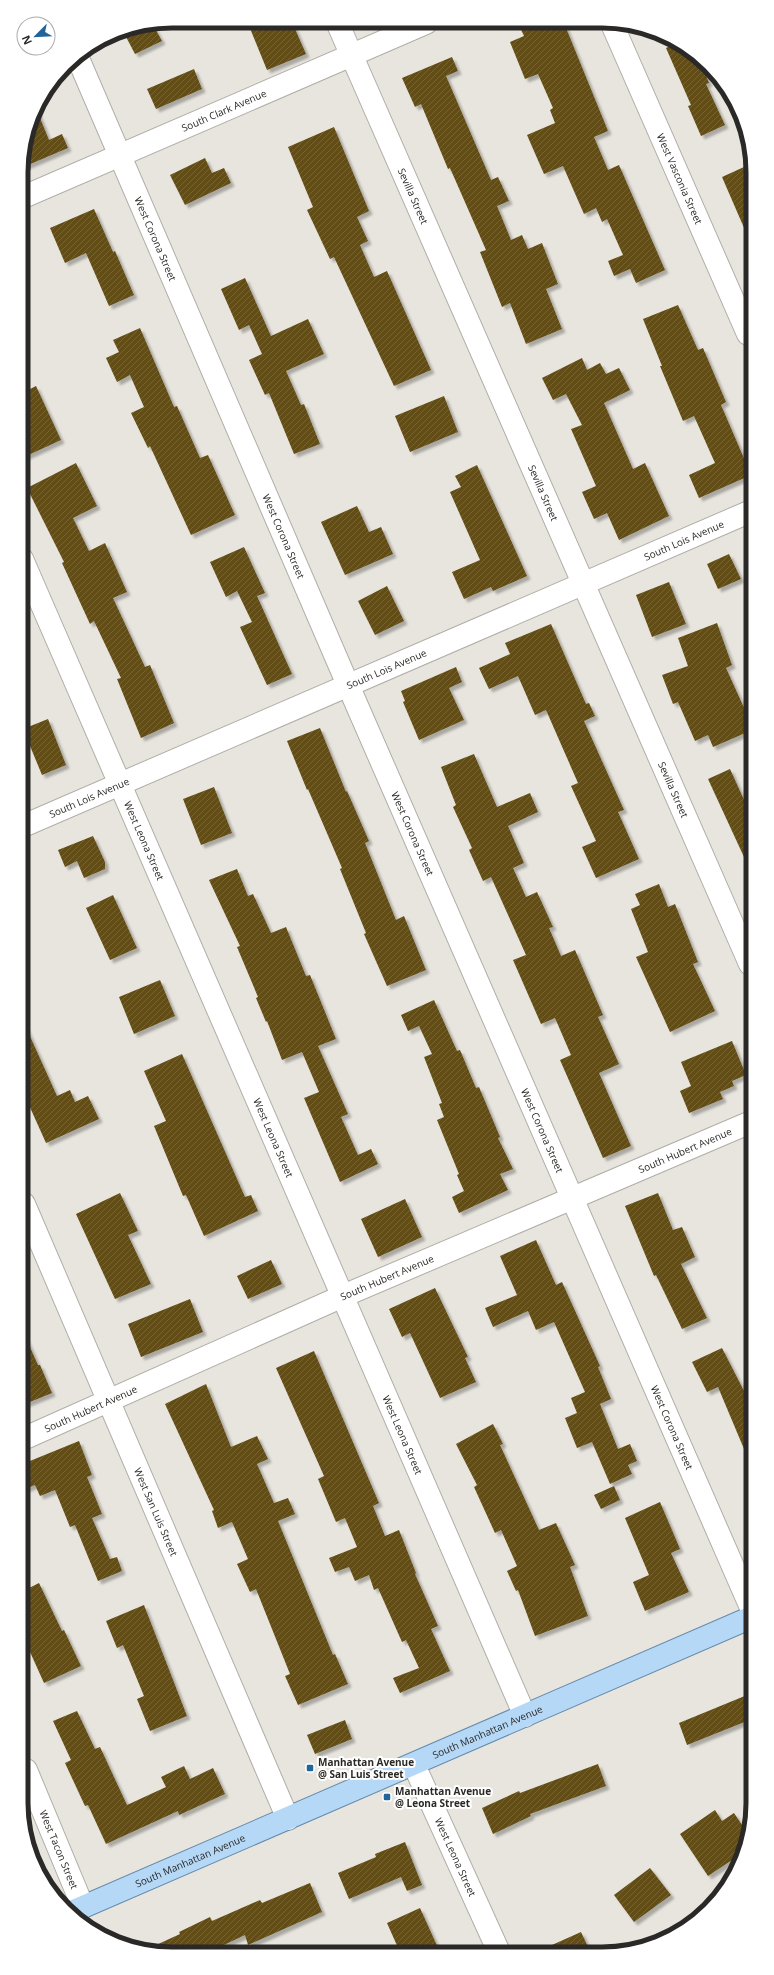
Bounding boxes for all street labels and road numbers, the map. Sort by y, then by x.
street label: South Clark Avenue [179,86,269,135]
street label: West Vasconia Street [654,131,706,227]
street label: Sevilla Street [395,166,432,227]
street label: West Corona Street [131,194,180,283]
street label: Sevilla Street [525,463,562,523]
street label: West Corona Street [260,492,308,581]
street label: South Lois Avenue [642,517,726,564]
street label: South Lois Avenue [344,645,429,692]
street label: Sevilla Street [655,759,692,820]
street label: South Lois Avenue [47,774,132,821]
street label: West Corona Street [388,789,438,878]
street label: West Leona Street [121,799,168,883]
street label: West Corona Street [518,1086,567,1175]
street label: West Leona Street [250,1096,297,1180]
street label: South Hubert Avenue [636,1124,734,1176]
street label: South Hubert Avenue [338,1251,436,1303]
street label: South Hubert Avenue [42,1382,140,1435]
street label: West Corona Street [648,1383,697,1472]
street label: West Leona Street [379,1393,426,1477]
street label: West San Luis Street [131,1465,181,1559]
street label: South Manhattan Avenue [430,1702,545,1762]
street label: West Tacon Street [36,1808,82,1891]
street label: West Leona Street [432,1815,480,1899]
street label: South Manhattan Avenue [133,1830,248,1891]

